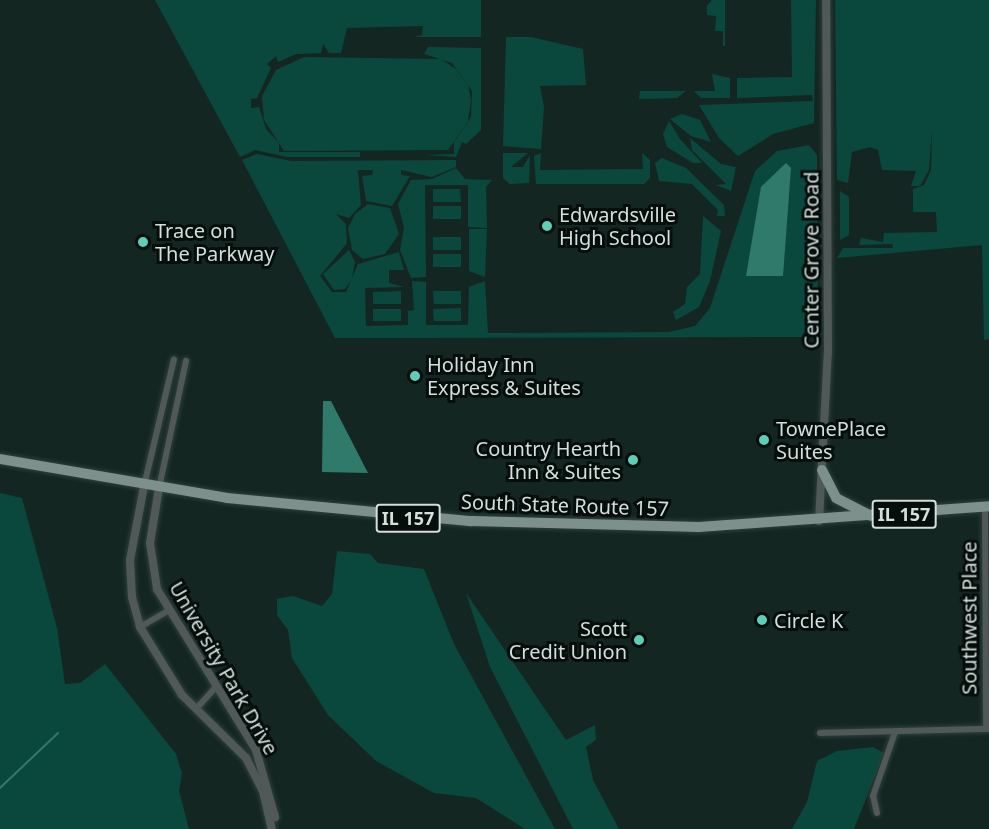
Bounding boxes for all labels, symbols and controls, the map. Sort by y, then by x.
street label: Center Grove Road [799,171,823,349]
place label: Edwardsville High School [559,202,676,249]
place label: Trace on The Parkway [155,219,274,266]
marker: Edwardsville High School [540,219,554,233]
marker: Trace on The Parkway [136,235,150,249]
place label: Holiday Inn Express & Suites [427,352,581,399]
marker: Holiday Inn Express & Suites [408,369,422,383]
place label: TownePlace Suites [776,416,886,463]
marker: TownePlace Suites [757,433,771,447]
place label: Country Hearth Inn & Suites [476,436,621,483]
marker: Country Hearth Inn & Suites [626,453,640,467]
street label: South State Route 157 [461,489,669,521]
road number: IL 157 [871,499,937,529]
road number: IL 157 [375,503,441,533]
street label: Southwest Place [957,541,981,695]
street label: University Park Drive [165,577,283,759]
place label: Circle K [774,608,843,632]
marker: Circle K [755,613,769,627]
place label: Scott Credit Union [509,616,627,663]
marker: Scott Credit Union [632,633,646,647]

